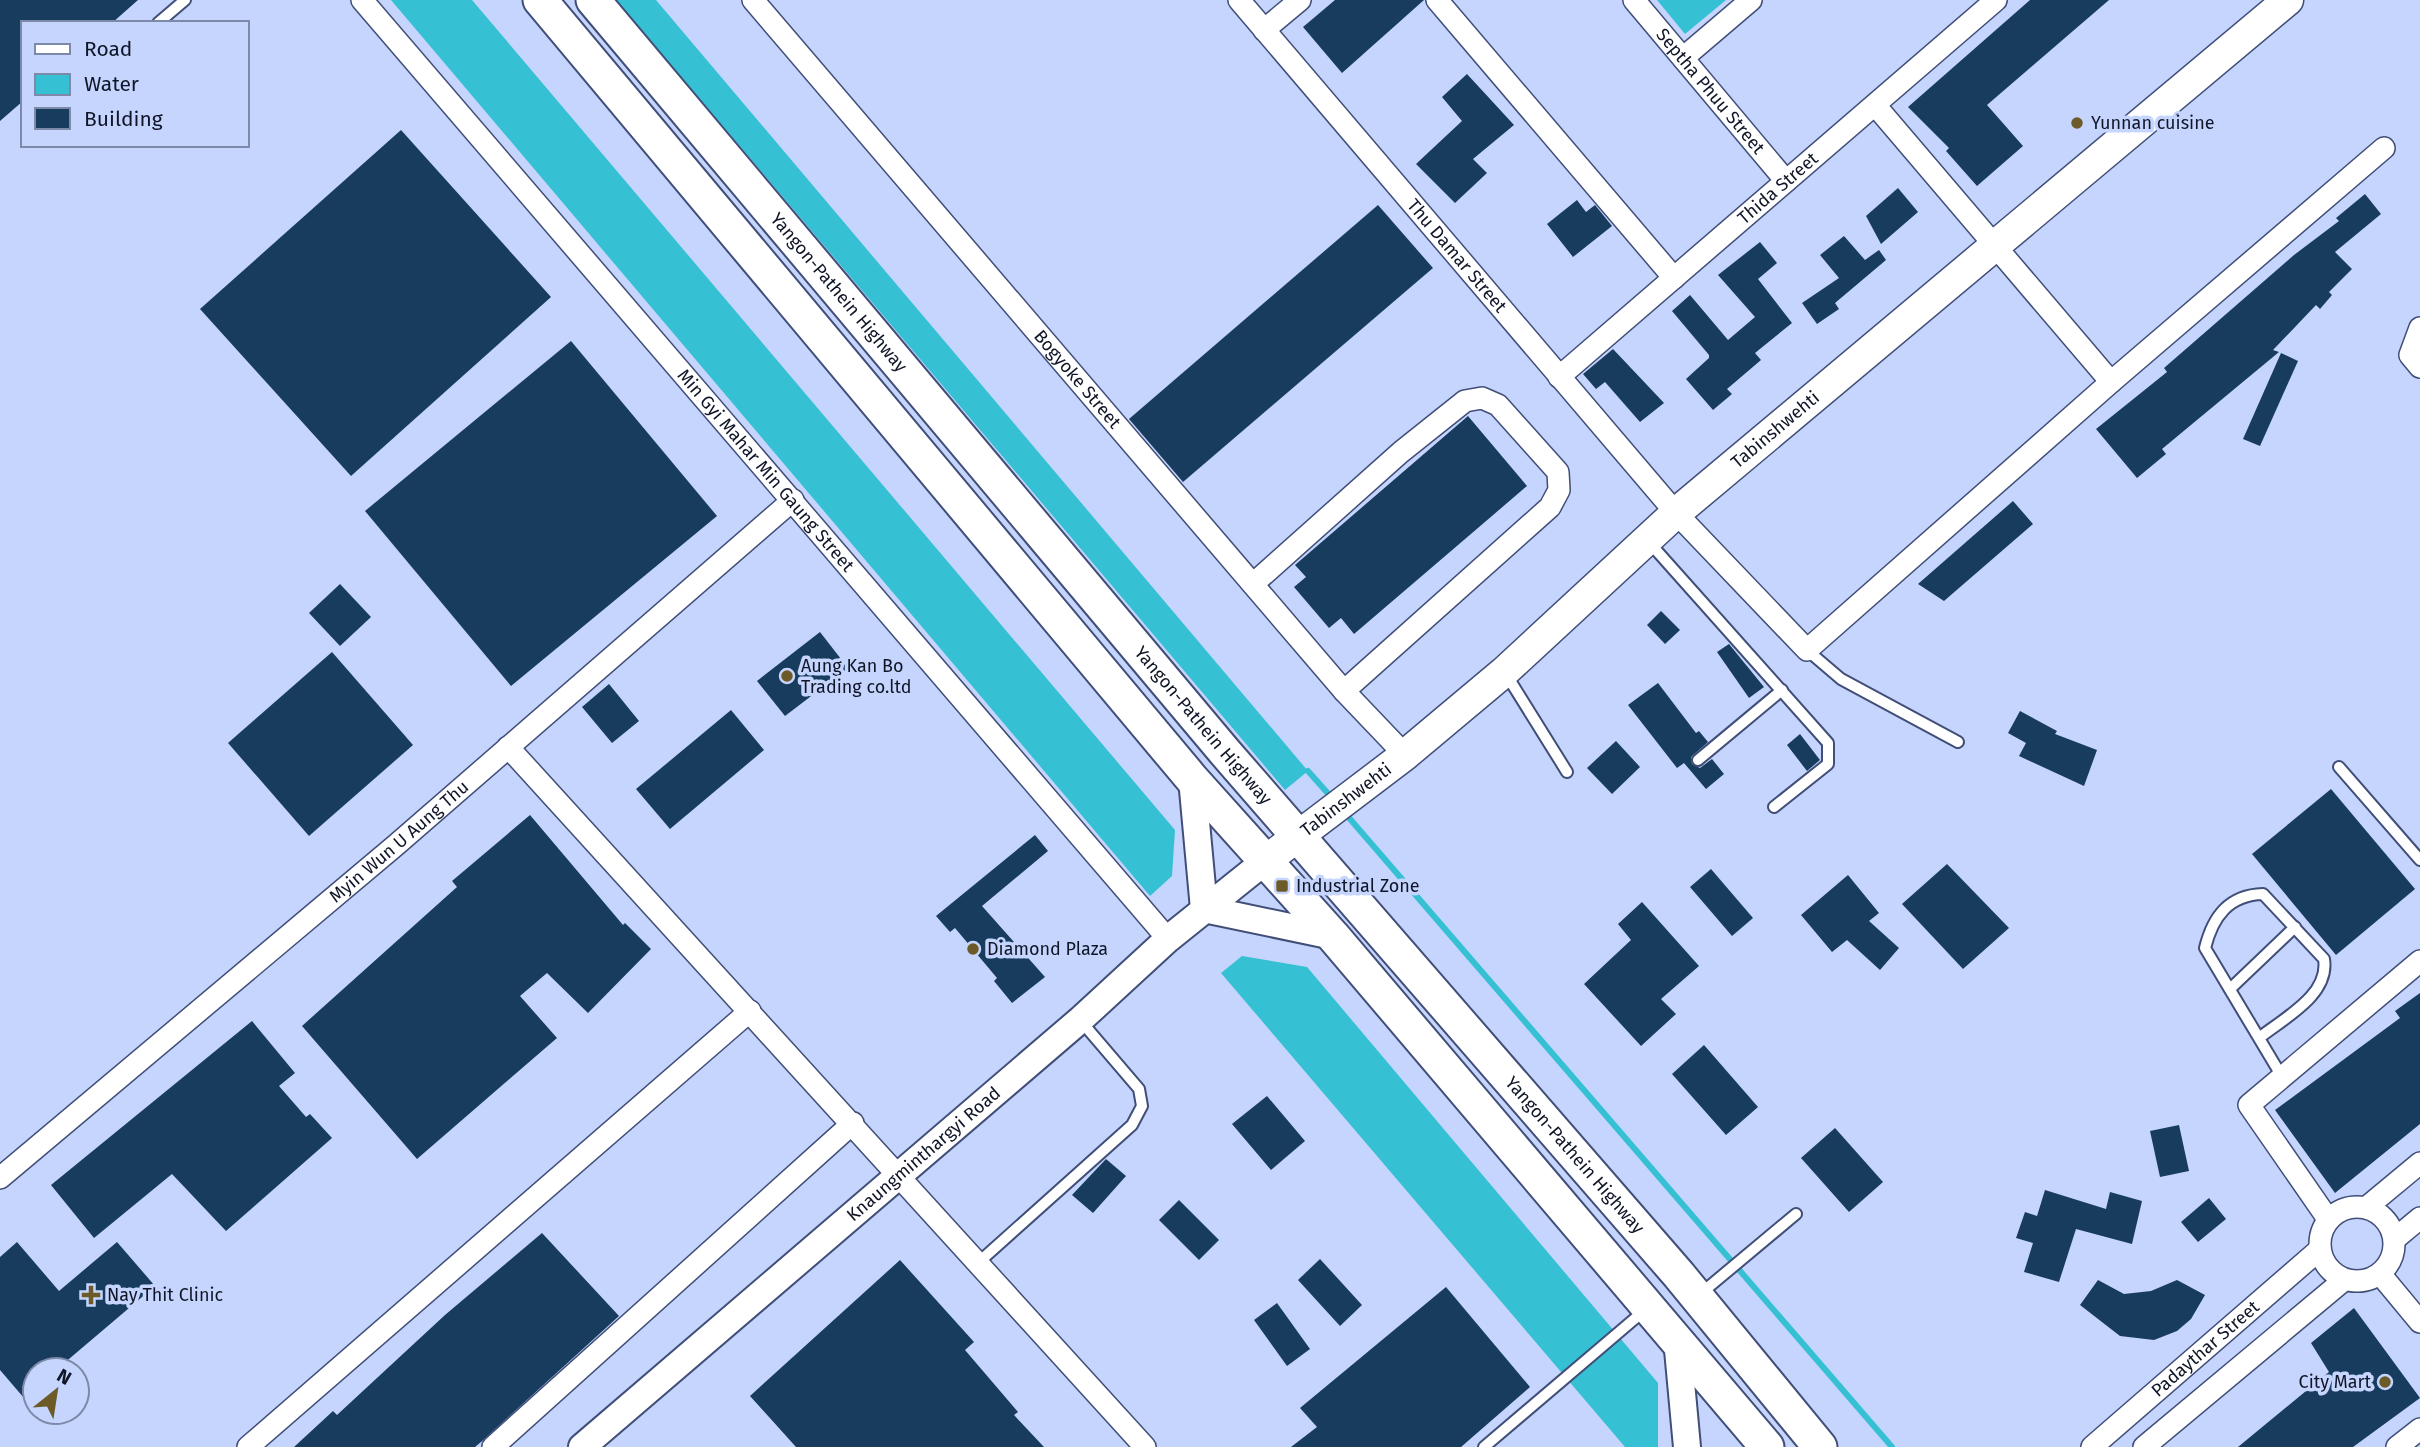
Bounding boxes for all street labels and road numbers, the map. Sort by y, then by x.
street label: Septha Phuu Street [1652,24,1770,159]
street label: Thida Street [1733,147,1823,229]
street label: Thu Damar Street [1402,195,1512,317]
street label: Yangon-Pathein Highway [766,208,912,377]
street label: Bogyoke Street [1029,325,1126,433]
street label: Min Gyi Mahar Min Gaung Street [673,365,859,577]
street label: Tabinshwehti [1727,387,1824,473]
street label: Yangon-Pathein Highway [1130,642,1277,809]
street label: Tabinshwehti [1296,758,1396,841]
street label: Myin Wun U Aung Thu [325,776,473,907]
street label: Yangon-Pathein Highway [1501,1072,1649,1238]
street label: Knaungminthargyi Road [842,1082,1005,1226]
street label: Padaythar Street [2147,1296,2264,1402]

